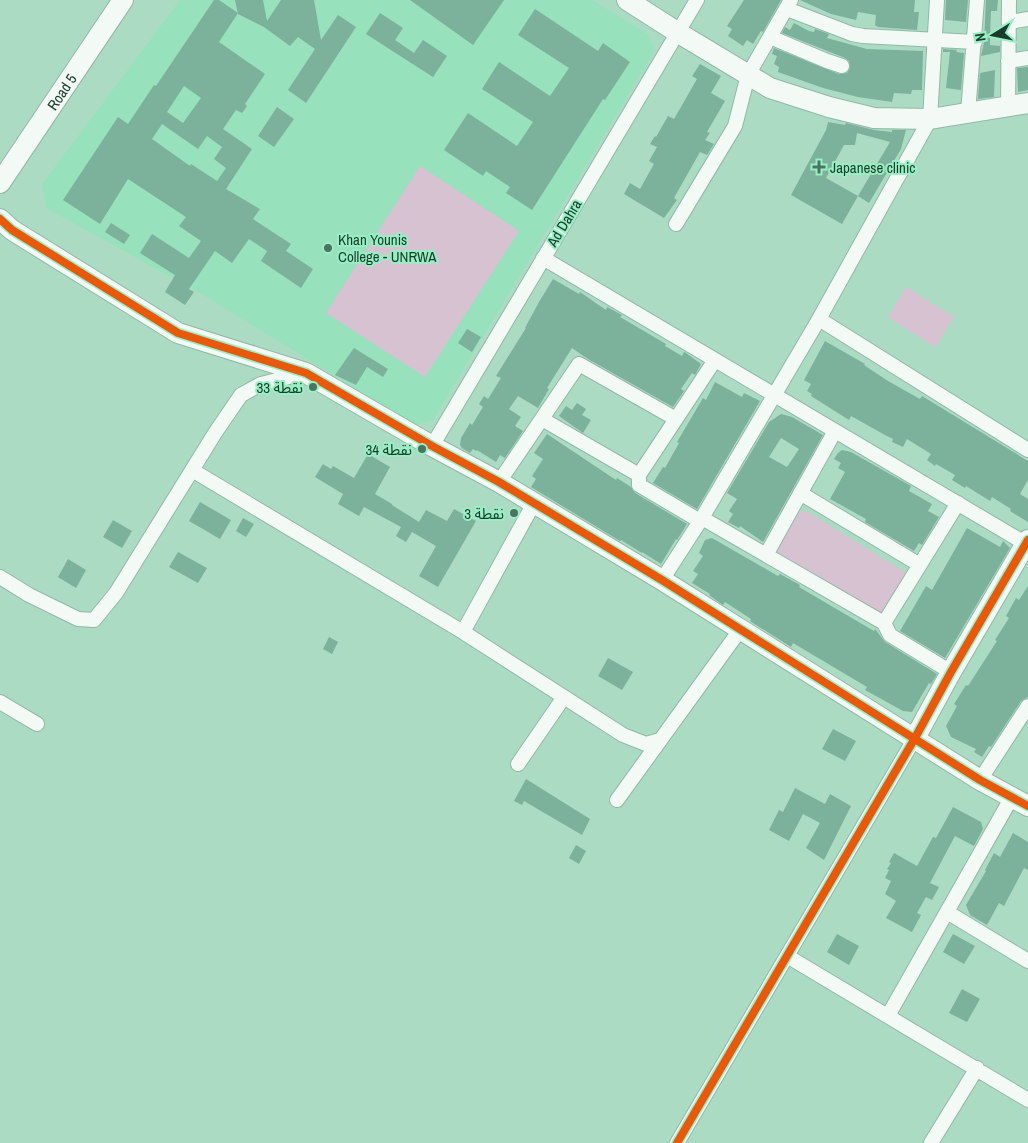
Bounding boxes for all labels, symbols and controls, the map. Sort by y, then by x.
north arrow [968,10,1018,60]
text: N [971,32,990,43]
street label: Road 5 [42,69,81,114]
place label: Japanese clinic [830,157,915,178]
marker: Japanese clinic [812,160,826,174]
street label: Ad Dahra [541,195,586,252]
place label: Khan Younis College - UNRWA [338,229,437,267]
marker: Khan Younis College - UNRWA [322,242,334,254]
place label: نقطة 33 [256,377,303,398]
marker: نقطة 33 [307,381,319,393]
place label: نقطة 34 [365,439,412,460]
marker: نقطة 34 [416,443,428,455]
place label: نقطة 3 [464,503,504,524]
marker: نقطة 3 [508,507,520,519]

